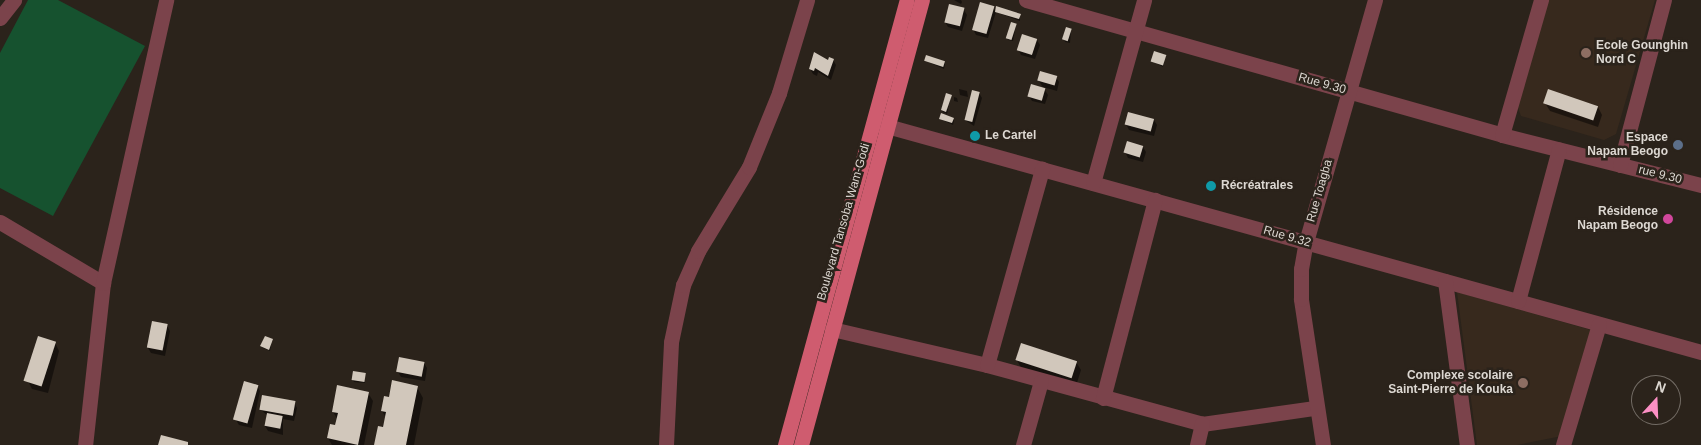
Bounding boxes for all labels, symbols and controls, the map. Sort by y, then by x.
place label: Ecole Gounghin Nord C [1596,39,1688,67]
marker: Ecole Gounghin Nord C [1580,47,1592,59]
street label: Rue 9.30 [1297,70,1347,98]
place label: Le Cartel [985,129,1036,143]
marker: Le Cartel [969,130,981,142]
place label: Espace Napam Beogo [1587,131,1668,159]
marker: Espace Napam Beogo [1672,139,1684,151]
street label: Boulevard Tansoba Wam-Godi [815,142,873,302]
street label: Rue Toagba [1304,158,1336,224]
street label: rue 9.30 [1637,163,1683,187]
place label: Récréatrales [1221,179,1293,193]
marker: Récréatrales [1205,180,1217,192]
place label: Résidence Napam Beogo [1577,205,1658,233]
marker: Résidence Napam Beogo [1662,213,1674,225]
street label: Rue 9.32 [1262,223,1312,251]
place label: Complexe scolaire Saint-Pierre de Kouka [1388,369,1513,397]
north arrow [1631,375,1681,425]
marker: Complexe scolaire Saint-Pierre de Kouka [1517,377,1529,389]
text: N [1653,378,1668,396]

